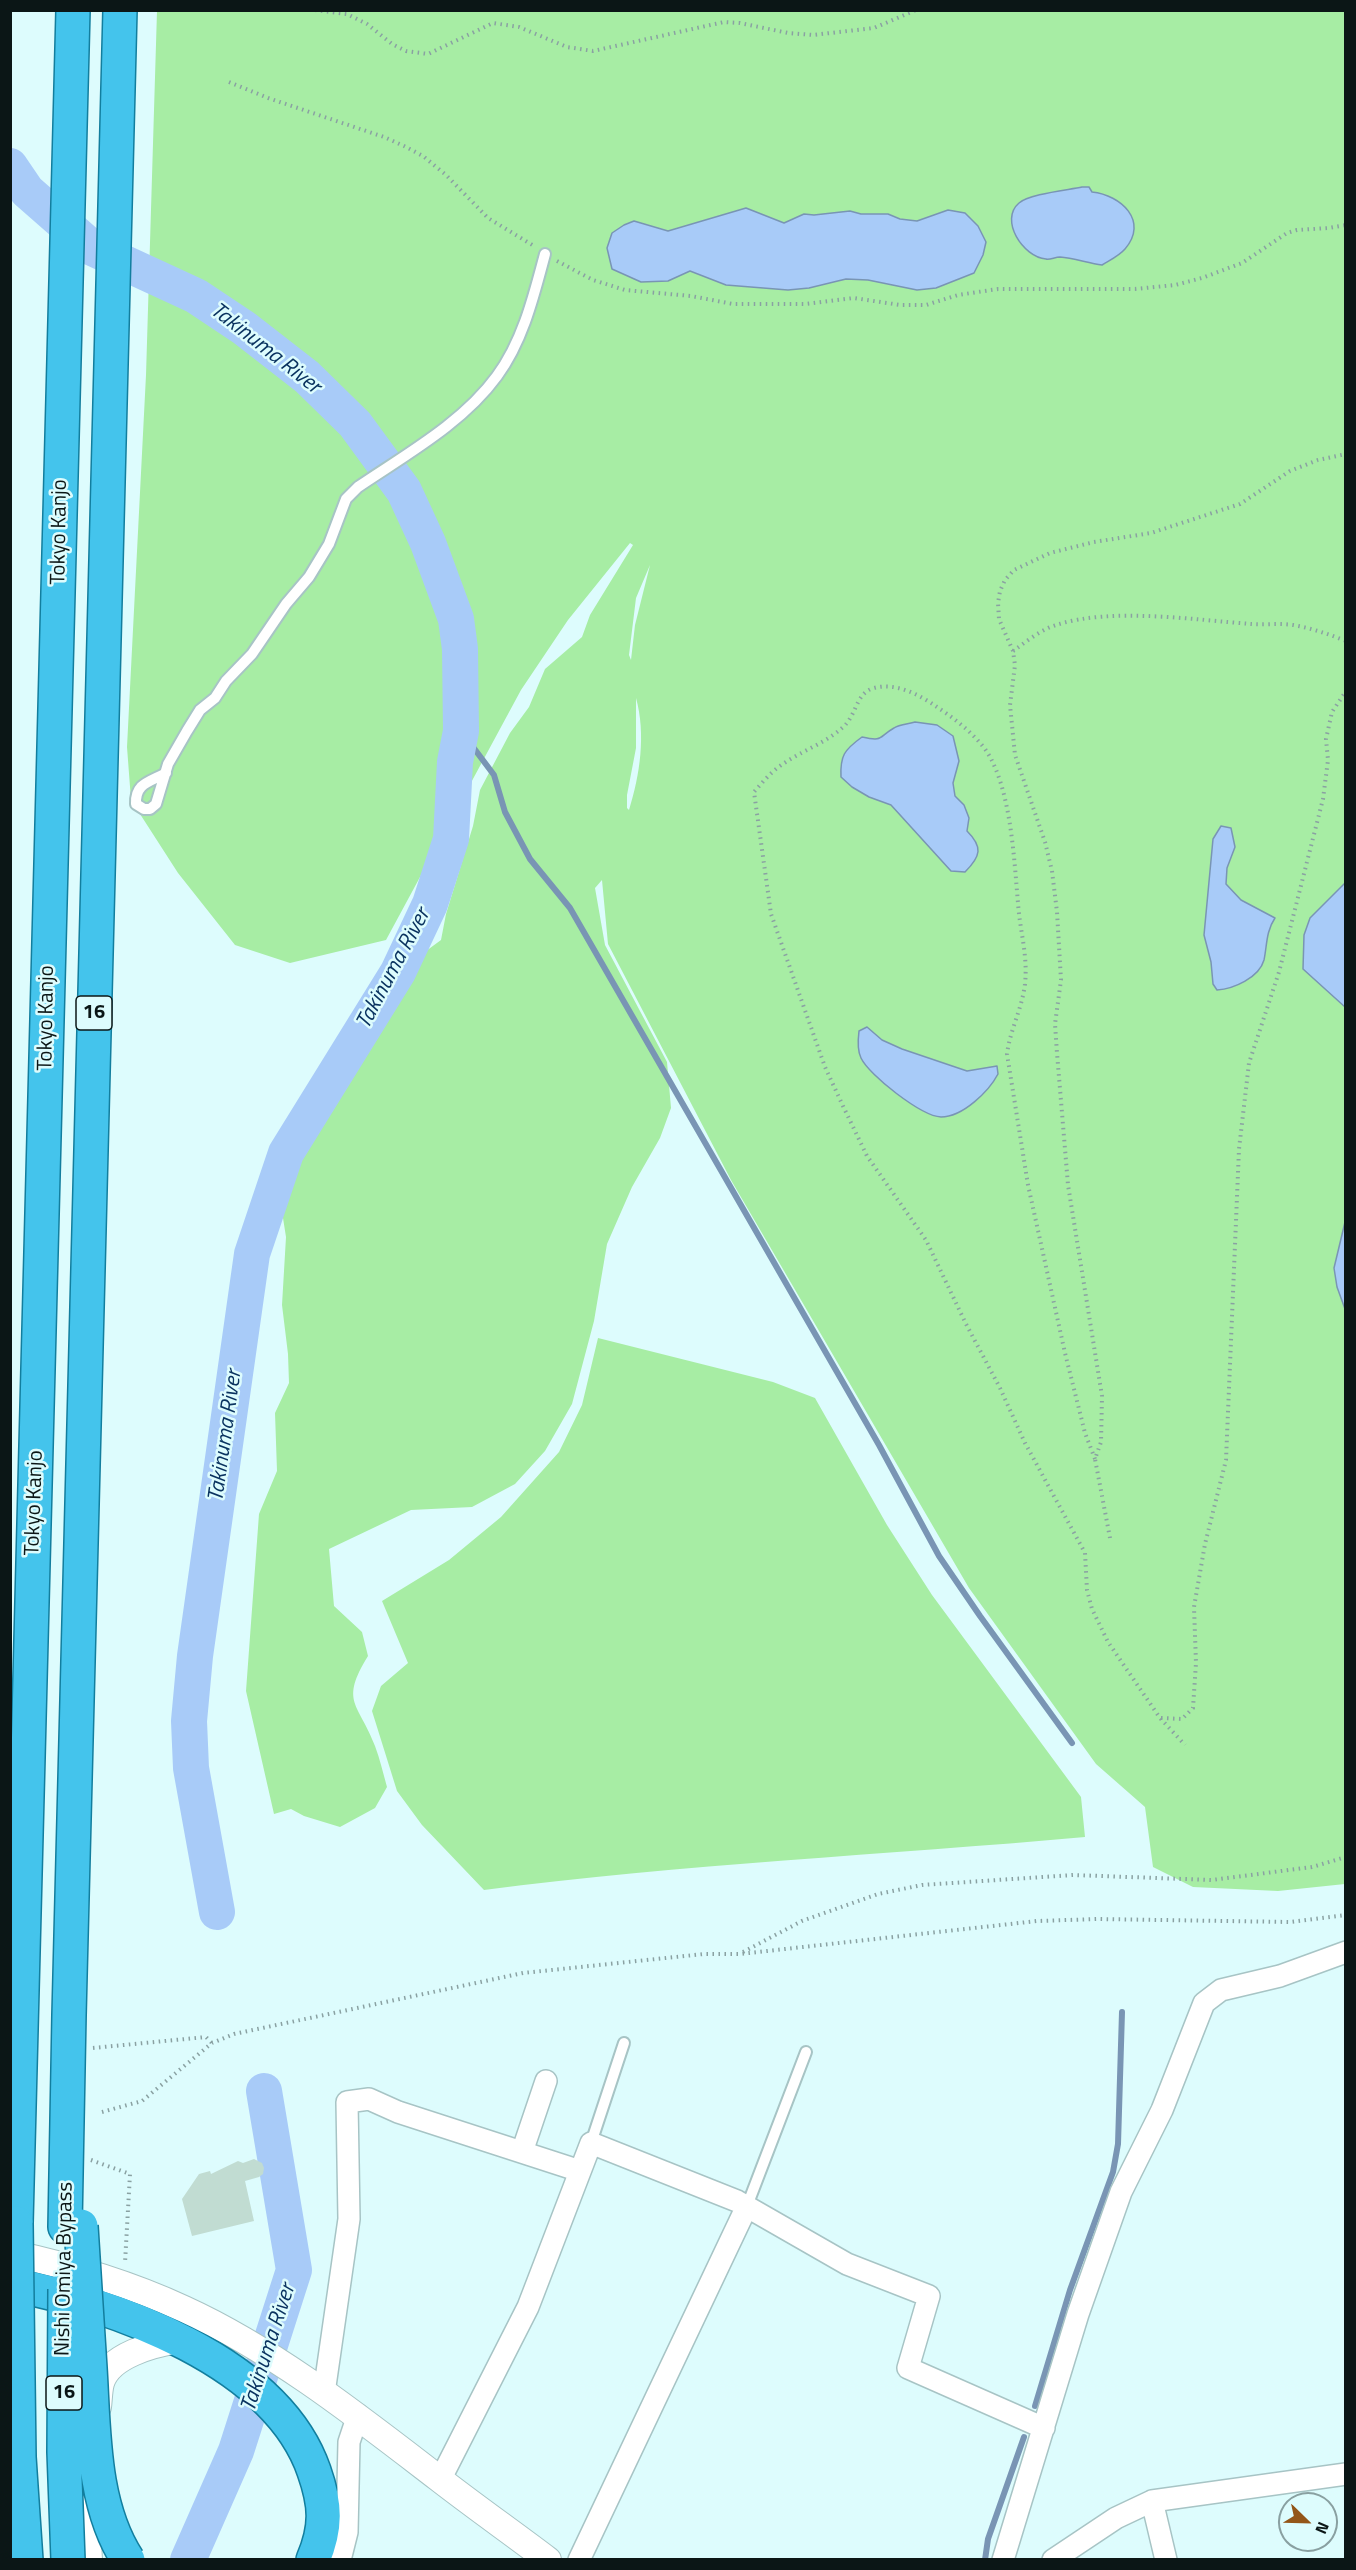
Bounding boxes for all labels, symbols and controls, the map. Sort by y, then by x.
water label: Takinuma River [205,298,325,400]
street label: Tokyo Kanjo [46,479,74,585]
water label: Takinuma River [351,904,437,1034]
street label: Tokyo Kanjo [33,965,61,1071]
road number: 16 [76,996,112,1030]
water label: Takinuma River [204,1369,248,1503]
street label: Tokyo Kanjo [21,1450,49,1556]
street label: Nishi Omiya Bypass [51,2182,79,2356]
water label: Takinuma River [236,2281,302,2415]
road number: 16 [46,2376,82,2410]
north arrow [1278,2492,1338,2552]
text: N [1310,2518,1336,2538]

